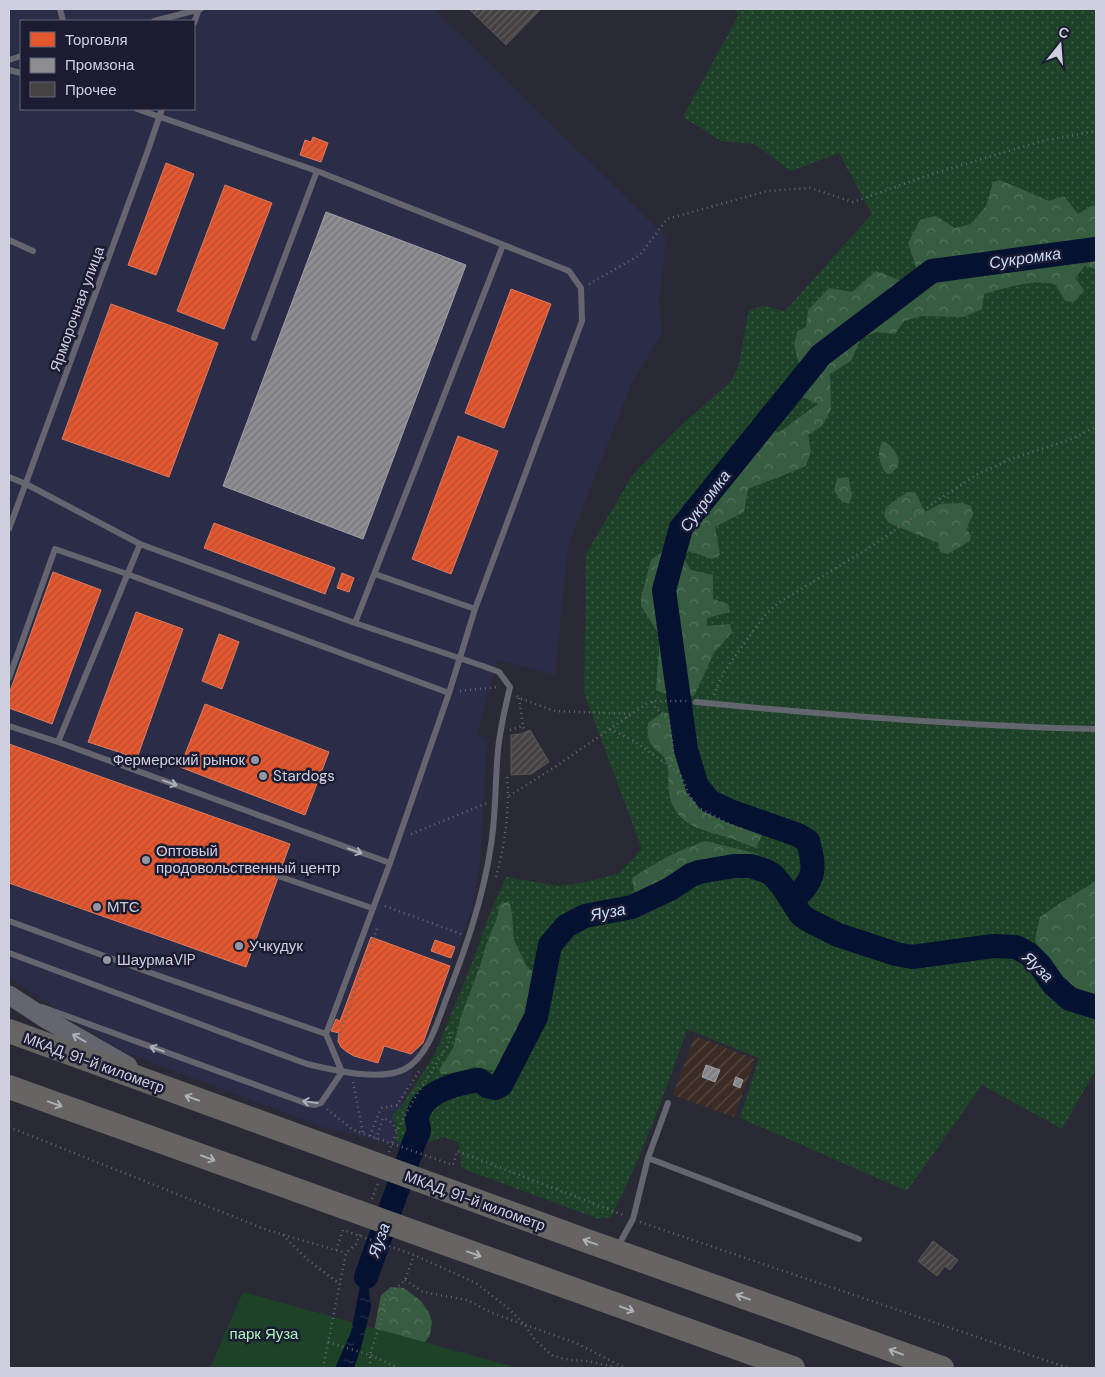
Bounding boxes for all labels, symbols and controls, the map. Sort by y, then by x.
legend [20,20,195,110]
north arrow [1035,20,1085,70]
text: С [1056,22,1071,43]
text: Торговля [65,30,128,50]
text: Промзона [65,55,135,75]
text: Прочее [65,80,117,100]
street label: Ярморочная улица [45,243,109,374]
water label: Сукромка [988,243,1062,273]
water label: Сукромка [675,466,735,536]
place label: Фермерский рынок [113,750,245,770]
marker: Фермерский рынок [249,754,261,766]
place label: Stardogs [273,766,335,786]
marker: Stardogs [257,770,269,782]
one-way arrow [161,779,177,788]
place label: Оптовый продовольственный центр [156,841,340,878]
one-way arrow [347,847,362,856]
marker: Оптовый продовольственный центр [140,854,152,866]
place label: МТС [107,897,140,917]
water label: Яуза [588,898,627,926]
marker: МТС [91,901,103,913]
place label: Учкудук [249,936,303,956]
marker: Учкудук [233,940,245,952]
water label: Яуза [1017,947,1058,987]
place label: ШаурмаVIP [117,950,196,970]
marker: ШаурмаVIP [101,954,113,966]
street label: МКАД, 91-й километр [21,1028,167,1098]
one-way arrow [73,1033,87,1043]
one-way arrow [150,1044,165,1053]
one-way arrow [185,1093,200,1102]
one-way arrow [303,1097,319,1107]
one-way arrow [46,1100,62,1109]
one-way arrow [199,1154,215,1163]
street label: МКАД, 91-й километр [402,1166,548,1236]
water label: Яуза [363,1220,395,1261]
one-way arrow [583,1237,598,1246]
one-way arrow [466,1250,481,1259]
one-way arrow [736,1292,751,1301]
one-way arrow [619,1305,634,1314]
park label: парк Яуза [230,1324,299,1344]
one-way arrow [889,1347,904,1356]

